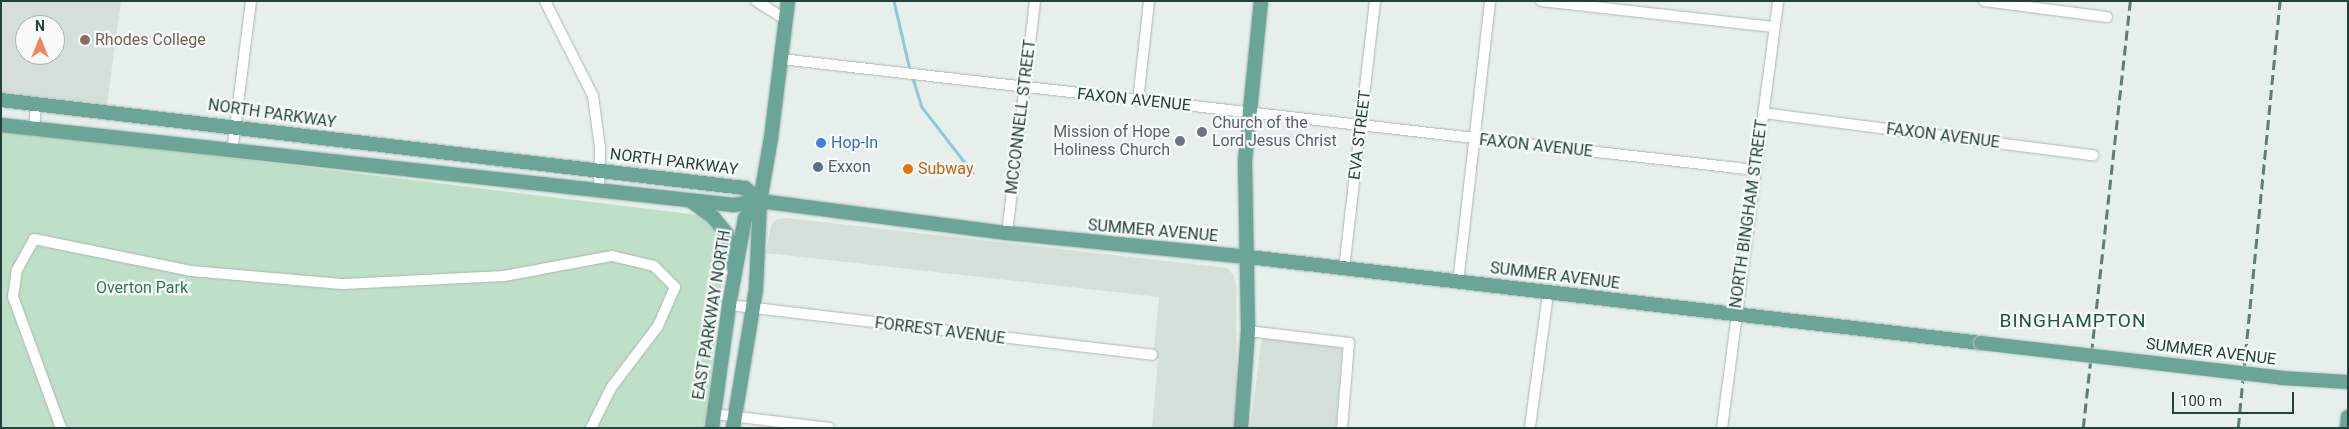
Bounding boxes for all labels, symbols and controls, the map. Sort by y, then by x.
north arrow [15,15,65,65]
text: N [35,18,45,34]
place label: Rhodes College [95,30,206,50]
marker: Rhodes College [79,34,91,46]
street label: MCCONNELL STREET [1002,39,1040,195]
street label: FAXON AVENUE [1076,84,1192,116]
street label: EVA STREET [1345,89,1375,181]
street label: NORTH PARKWAY [207,96,337,132]
place label: Church of the Lord Jesus Christ [1212,113,1337,151]
street label: NORTH BINGHAM STREET [1726,119,1772,309]
street label: FAXON AVENUE [1885,120,2001,152]
place label: Mission of Hope Holiness Church [1053,122,1170,160]
marker: Church of the Lord Jesus Christ [1196,126,1208,138]
street label: FAXON AVENUE [1478,130,1594,162]
place label: Hop-In [831,133,878,153]
marker: Mission of Hope Holiness Church [1174,135,1186,147]
marker: Hop-In [815,137,827,149]
street label: NORTH PARKWAY [609,145,739,179]
place label: Exxon [828,157,871,177]
place label: Subway [918,159,973,179]
marker: Exxon [812,161,824,173]
marker: Subway [902,163,914,175]
street label: SUMMER AVENUE [1087,216,1219,246]
street label: EAST PARKWAY NORTH [689,229,735,401]
street label: SUMMER AVENUE [1489,259,1621,293]
park label: Overton Park [96,278,188,298]
district label: BINGHAMPTON [1998,310,2148,332]
street label: FORREST AVENUE [874,313,1006,349]
street label: SUMMER AVENUE [2145,335,2277,369]
scale bar [2174,382,2296,414]
text: 100 m [2180,392,2222,410]

